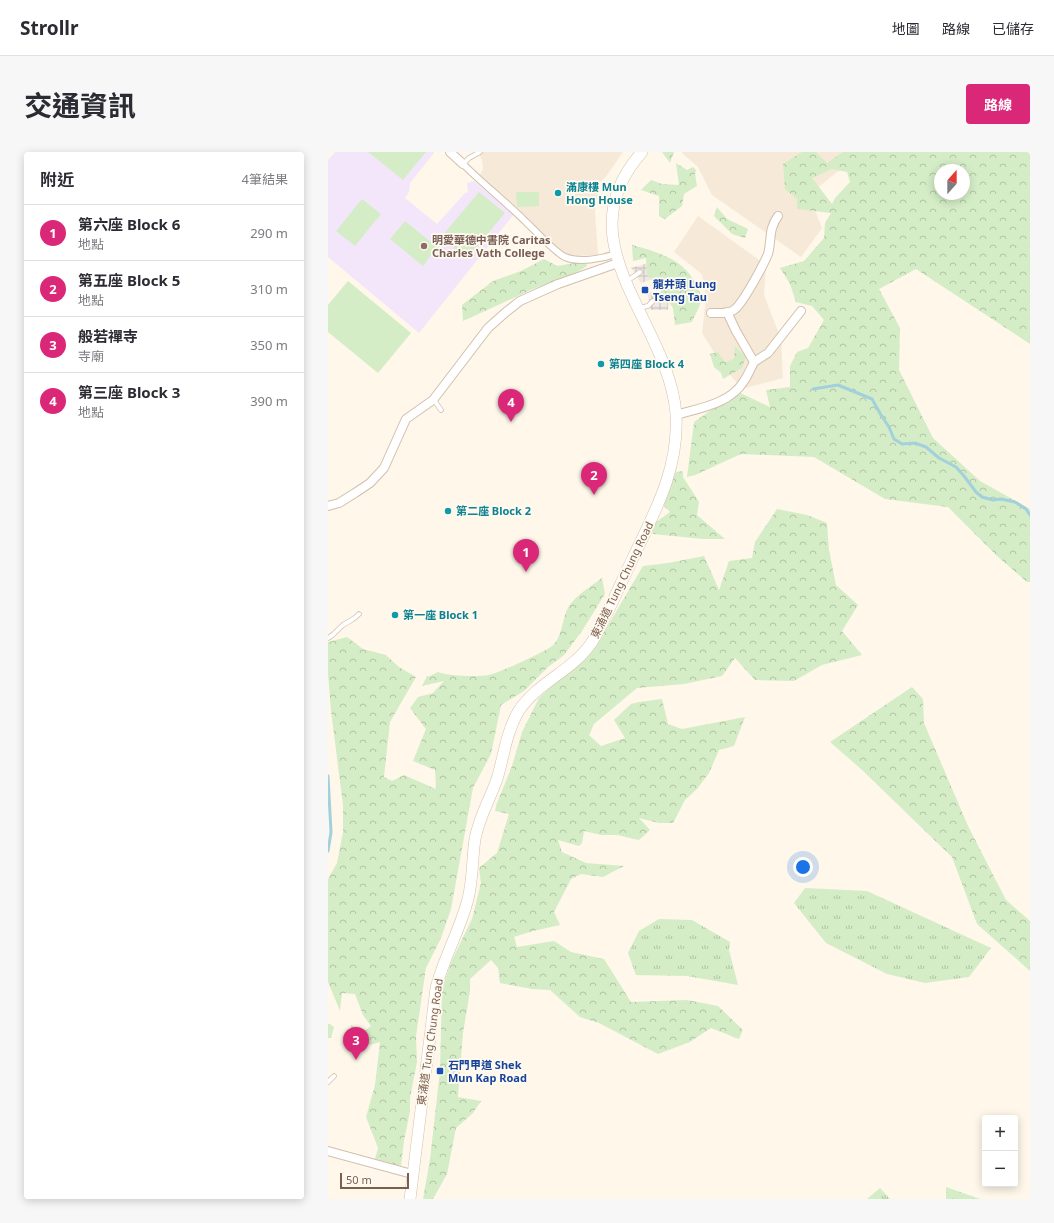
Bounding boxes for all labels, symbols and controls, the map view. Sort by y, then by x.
text: Strollr [20,15,79,41]
text: 地圖 [892,19,920,38]
text: 路線 [942,19,970,38]
text: 已儲存 [992,19,1034,38]
button: 路線 [966,84,1030,124]
text: 交通資訊 [24,86,136,124]
north arrow [934,164,970,200]
text: 附近 [40,168,74,191]
text: 4筆結果 [242,170,288,188]
place label: 滿康樓 Mun Hong House [566,179,633,207]
marker: 滿康樓 Mun Hong House [553,188,563,198]
text: 第六座 Block 6 [78,214,180,234]
text: 1 [49,224,57,242]
text: 290 m [250,224,288,242]
place label: 明愛華德中書院 Caritas Charles Vath College [432,232,551,260]
text: 地點 [78,235,104,253]
marker: 明愛華德中書院 Caritas Charles Vath College [419,241,429,251]
text: 第五座 Block 5 [78,270,180,290]
place label: 龍井頭 Lung Tseng Tau [653,276,716,304]
text: 2 [49,280,57,298]
text: 310 m [250,280,288,298]
marker: 龍井頭 Lung Tseng Tau [640,285,650,295]
text: 地點 [78,291,104,309]
text: 般若禪寺 [78,326,138,346]
text: 3 [49,336,57,354]
text: 350 m [250,336,288,354]
text: 寺廟 [78,347,104,365]
place label: 第四座 Block 4 [609,356,685,371]
marker: 第四座 Block 4 [596,359,606,369]
text: 第三座 Block 3 [78,382,180,402]
pin: 4 [498,389,524,422]
text: 4 [49,392,57,410]
text: 390 m [250,392,288,410]
text: 地點 [78,403,104,421]
pin: 2 [581,462,607,495]
place label: 第二座 Block 2 [456,503,531,518]
marker: 第二座 Block 2 [443,506,453,516]
street label: 東涌道 Tung Chung Road [587,519,656,641]
pin: 1 [513,539,539,572]
place label: 第一座 Block 1 [403,607,478,622]
marker: 第一座 Block 1 [390,610,400,620]
your location [793,857,813,877]
street label: 東涌道 Tung Chung Road [413,977,446,1106]
pin: 3 [343,1027,369,1060]
place label: 石門甲道 Shek Mun Kap Road [448,1057,527,1085]
marker: 石門甲道 Shek Mun Kap Road [435,1066,445,1076]
map controls [982,1115,1018,1187]
button: + [982,1115,1018,1151]
button: − [982,1151,1018,1187]
scale bar [340,1171,409,1190]
text: 50 m [346,1172,372,1187]

